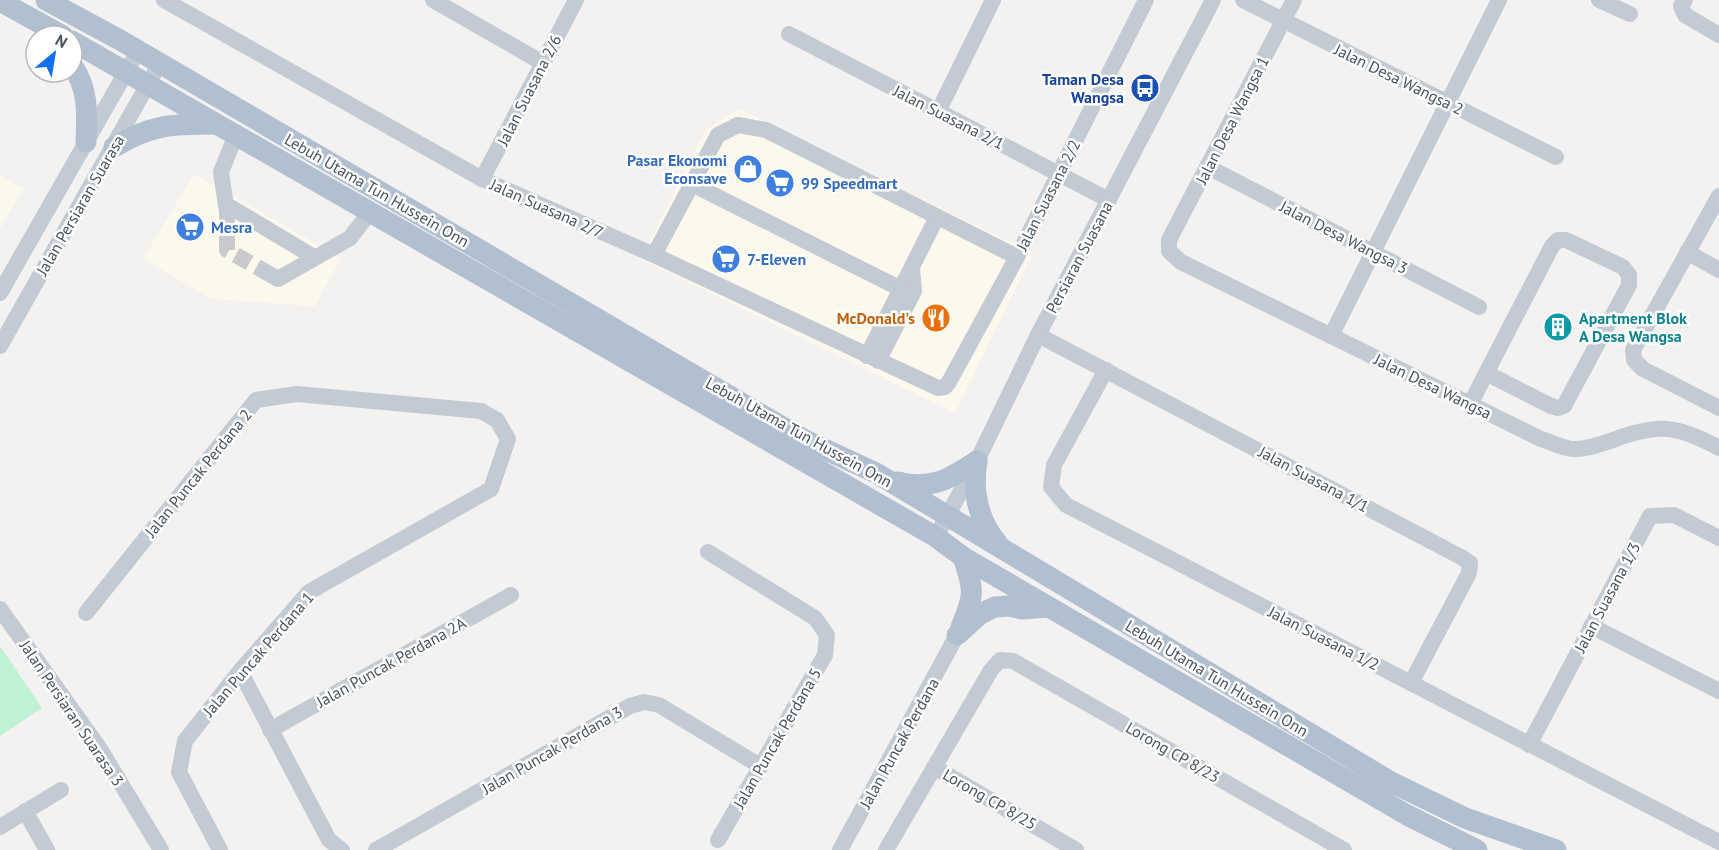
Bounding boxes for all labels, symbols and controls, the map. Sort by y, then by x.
north arrow [24,24,84,84]
text: N [52,30,71,52]
street label: Jalan Suasana 2/6 [492,31,566,150]
street label: Jalan Desa Wangsa 2 [1330,39,1467,119]
street label: Jalan Desa Wangsa 1 [1191,53,1273,188]
place label: Taman Desa Wangsa [1042,69,1124,107]
bus stop icon: Taman Desa Wangsa [1129,72,1161,104]
street label: Jalan Suasana 2/1 [889,80,1008,154]
street label: Lebuh Utama Tun Hussein Onn [281,129,473,251]
street label: Jalan Persiaran Suarasa [31,131,128,280]
street label: Jalan Suasana 2/2 [1011,136,1085,255]
place label: Pasar Ekonomi Econsave [627,150,727,188]
shop icon: Pasar Ekonomi Econsave [732,153,764,185]
supermarket icon: 99 Speedmart [764,167,796,199]
place label: 99 Speedmart [801,173,898,193]
street label: Jalan Suasana 2/7 [486,174,607,242]
street label: Jalan Desa Wangsa 3 [1276,196,1411,278]
street label: Persiaran Suasana [1041,198,1117,316]
supermarket icon: Mesra [174,211,206,243]
place label: Mesra [211,217,252,237]
supermarket icon: 7-Eleven [710,243,742,275]
place label: 7-Eleven [747,249,806,269]
restaurant icon: McDonald's [920,302,952,334]
place label: McDonald's [837,308,915,328]
place label: Apartment Blok A Desa Wangsa [1579,308,1687,346]
building icon: Apartment Blok A Desa Wangsa [1542,311,1574,343]
street label: Jalan Desa Wangsa [1370,349,1495,423]
street label: Lebuh Utama Tun Hussein Onn [702,372,896,492]
street label: Jalan Puncak Perdana 2 [140,405,256,542]
street label: Jalan Suasana 1/1 [1255,441,1373,516]
street label: Jalan Suasana 1/3 [1569,538,1644,656]
street label: Jalan Puncak Perdana 1 [198,588,318,721]
street label: Jalan Suasana 1/2 [1264,601,1383,675]
street label: Jalan Puncak Perdana 2A [312,612,470,712]
street label: Lebuh Utama Tun Hussein Onn [1122,615,1312,741]
street label: Jalan Persiaran Suarasa 3 [15,635,128,790]
street label: Jalan Puncak Perdana 5 [728,664,825,813]
street label: Jalan Puncak Perdana [854,674,943,812]
street label: Jalan Puncak Perdana 3 [477,702,626,799]
street label: Lorong CP 8/23 [1122,717,1224,787]
street label: Lorong CP 8/25 [939,764,1041,834]

